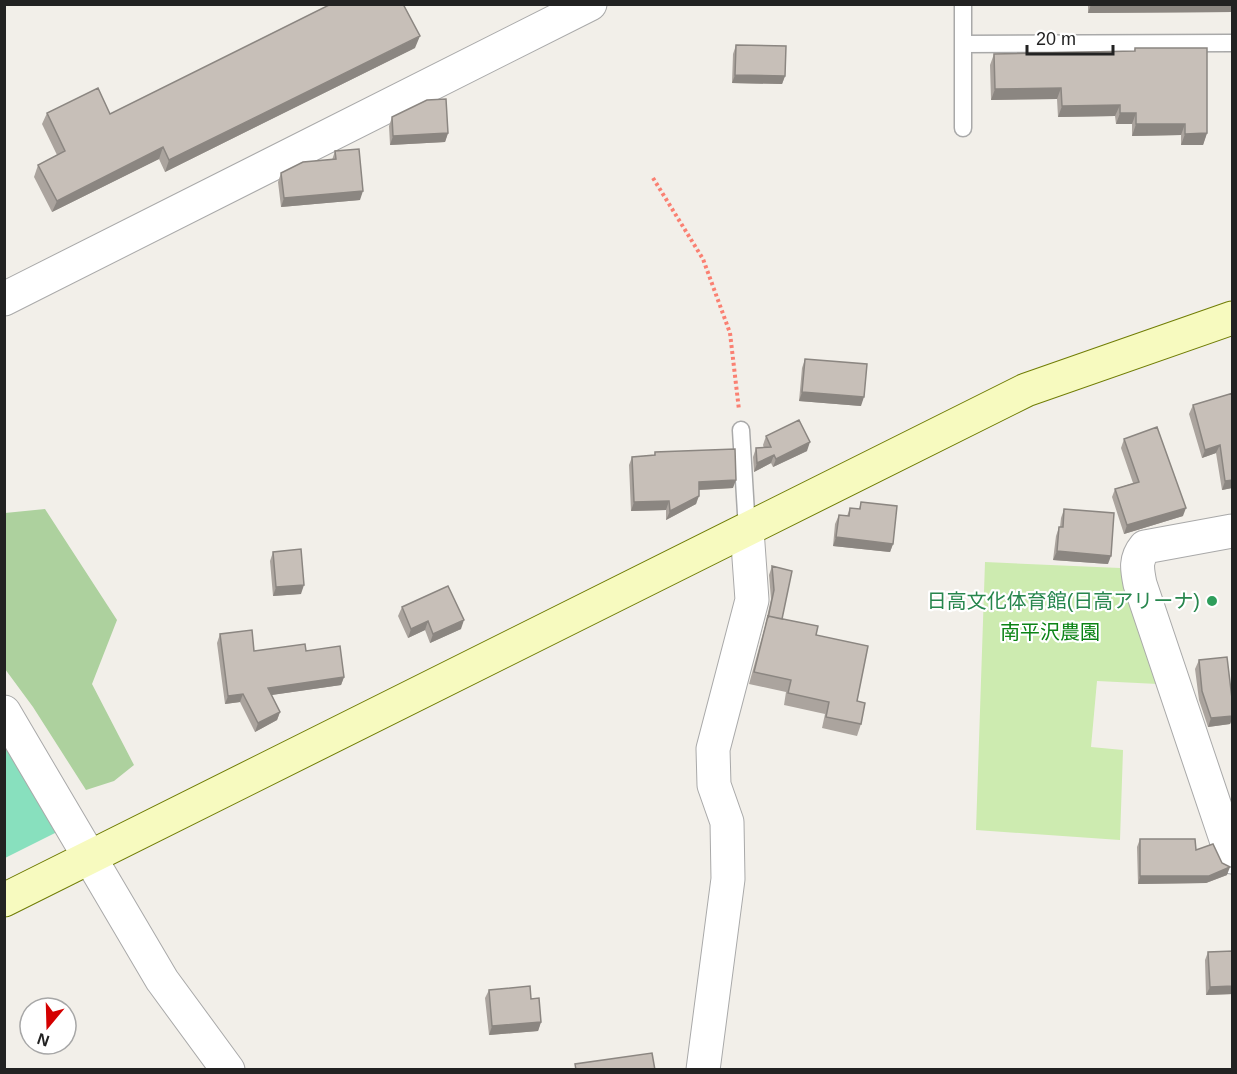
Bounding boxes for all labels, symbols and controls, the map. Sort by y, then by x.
scale bar [1027,18,1112,56]
text: 20 m [1036,29,1076,49]
place label: 日高文化体育館(日高アリーナ) [927,590,1200,612]
marker: 日高文化体育館(日高アリーナ) [1205,594,1219,608]
park label: 南平沢農園 [1000,621,1100,643]
north arrow [18,996,78,1056]
text: N [35,1030,52,1050]

